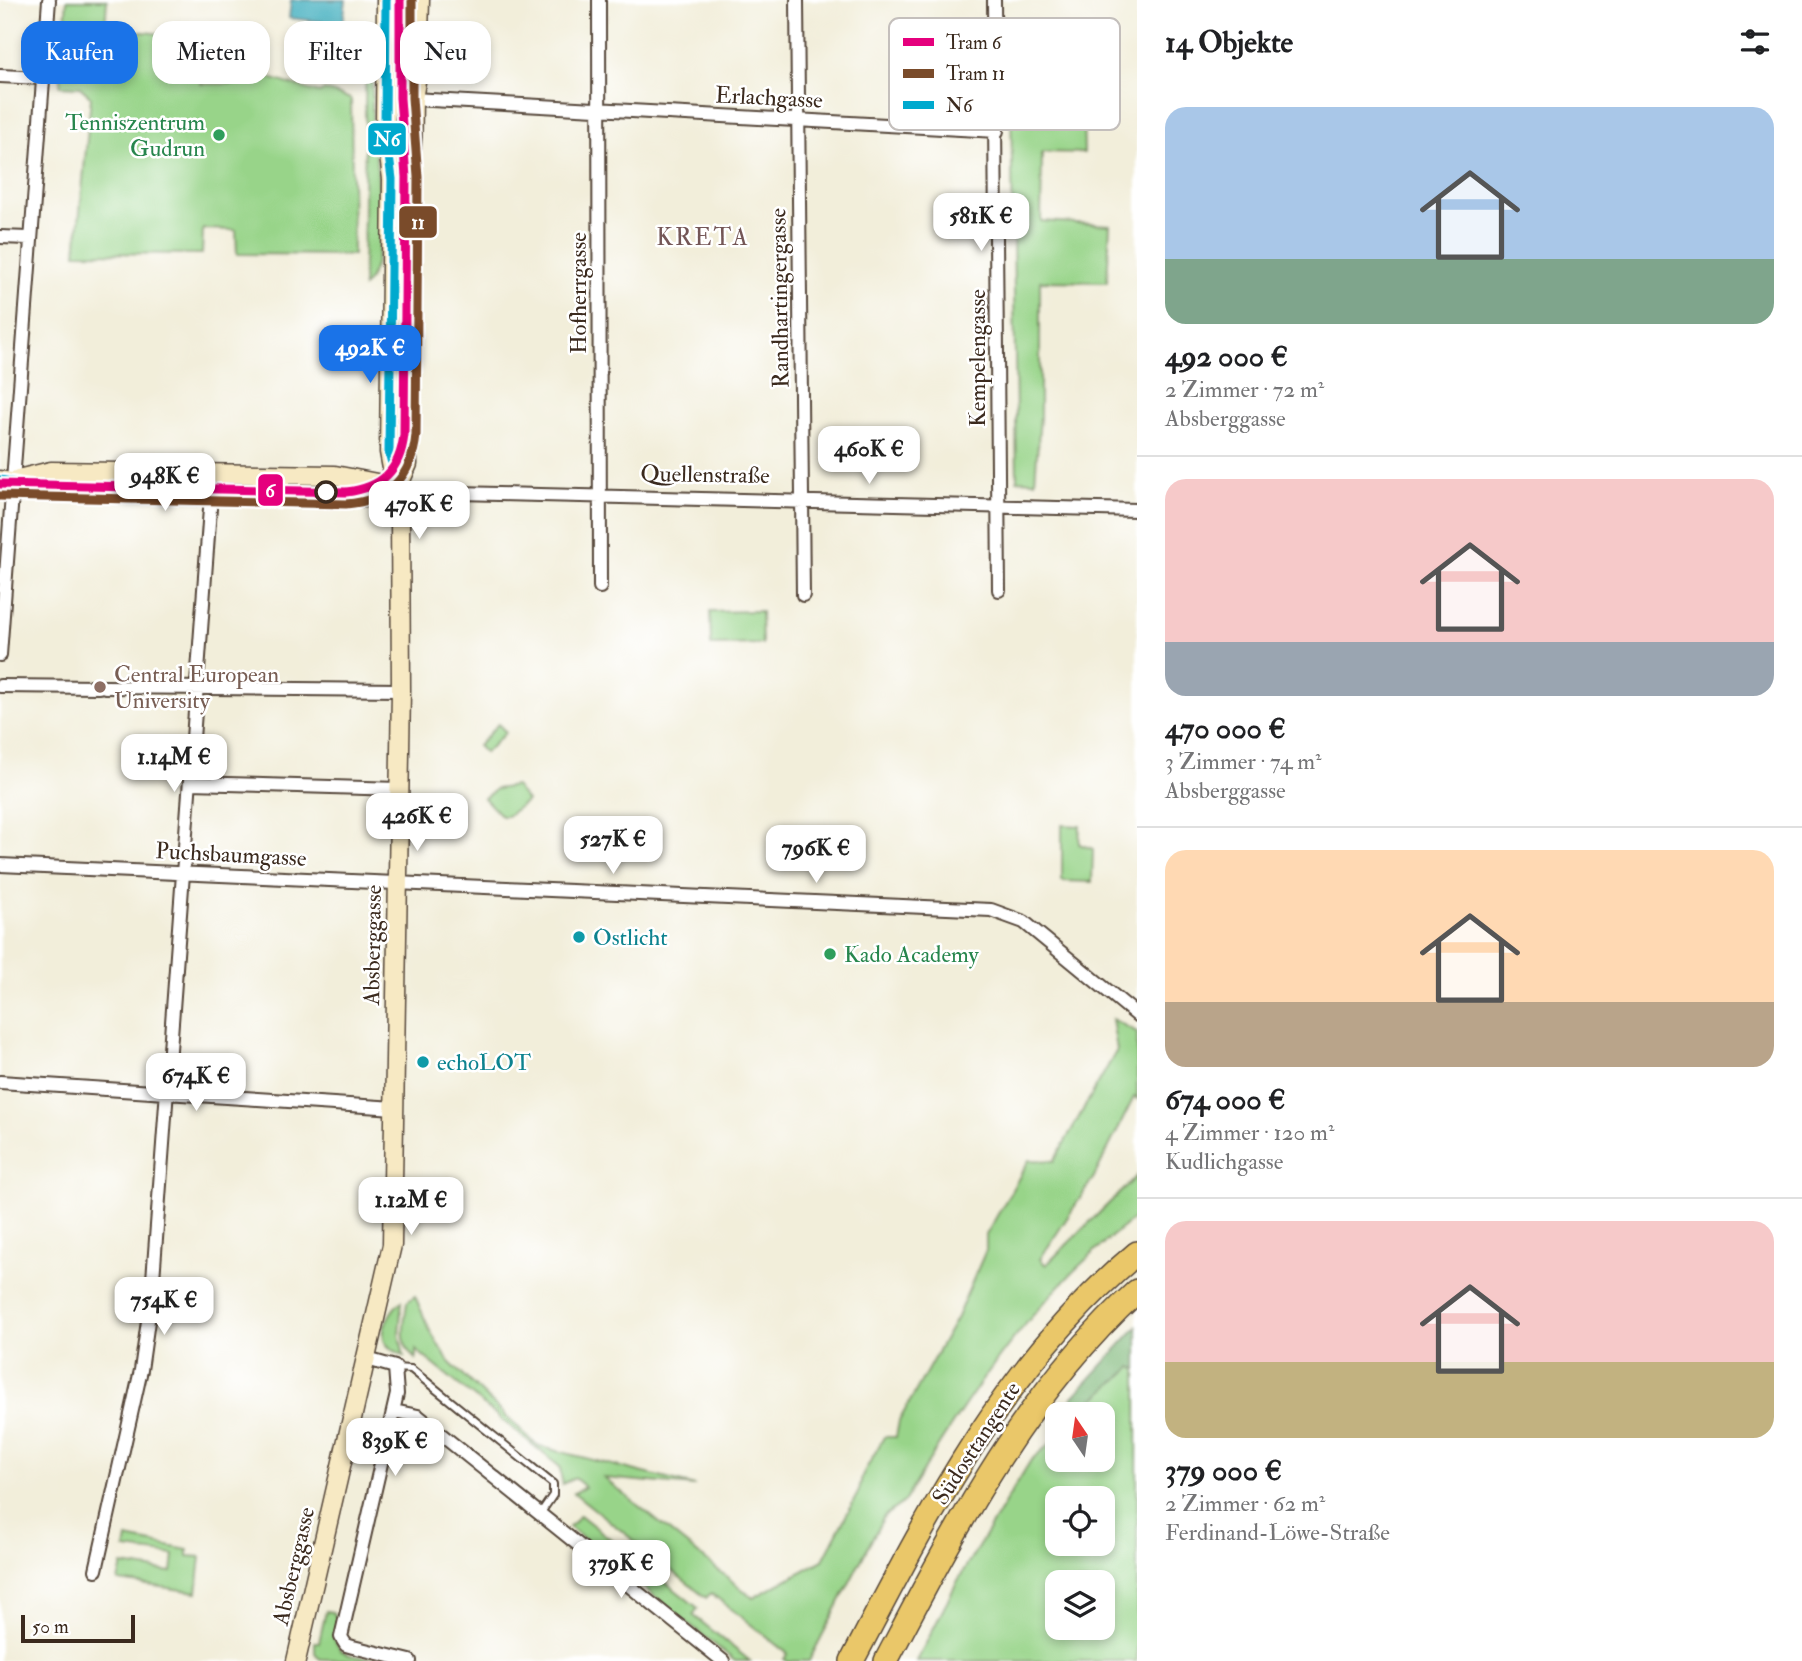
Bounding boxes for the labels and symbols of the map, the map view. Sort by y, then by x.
legend [889,18,1120,130]
text: Tram 6 [946,31,1003,55]
text: Tram 11 [946,62,1005,86]
street label: Erlachgasse [714,80,824,115]
text: N6 [946,94,974,118]
place label: Tenniszentrum Gudrun [65,108,205,163]
line badge: N6 [367,122,407,156]
marker: Tenniszentrum Gudrun [211,127,227,143]
text: N6 [373,128,402,152]
pin: 581K € [924,194,1038,253]
line badge: 11 [398,205,438,239]
street label: Randhartingergasse [763,207,796,388]
text: 11 [411,211,425,235]
district label: KRETA [656,222,750,253]
street label: Hofherrgasse [564,232,593,354]
street label: Kempelengasse [963,289,993,427]
pin: 492K € [313,326,427,385]
pin: 460K € [812,426,926,486]
pin: 948K € [108,454,222,513]
street label: Quellenstraße [640,459,770,490]
line badge: 6 [257,473,284,507]
text: 6 [265,479,276,503]
unlabelled marker [315,481,337,503]
pin: 470K € [362,482,476,541]
place label: Central European University [114,660,279,715]
marker: Central European University [92,679,108,695]
pin: 1.14M € [109,734,239,794]
pin: 426K € [360,794,474,853]
pin: 527K € [556,816,670,876]
pin: 796K € [759,826,873,885]
street label: Puchsbaumgasse [155,836,308,873]
street label: Absberggasse [357,884,388,1007]
place label: Ostlicht [593,923,668,952]
marker: Ostlicht [571,929,587,945]
place label: Kado Academy [844,940,980,969]
marker: Kado Academy [822,946,838,962]
place label: echoLOT [437,1048,531,1077]
pin: 674K € [139,1054,253,1113]
marker: echoLOT [415,1054,431,1070]
pin: 1.12M € [346,1178,476,1237]
pin: 754K € [107,1278,221,1337]
street label: Südosttangente [926,1376,1027,1510]
north arrow [1045,1402,1115,1472]
pin: 839K € [338,1418,452,1478]
street label: Absberggasse [266,1504,321,1629]
pin: 379K € [564,1540,678,1600]
scale bar [21,1612,135,1644]

